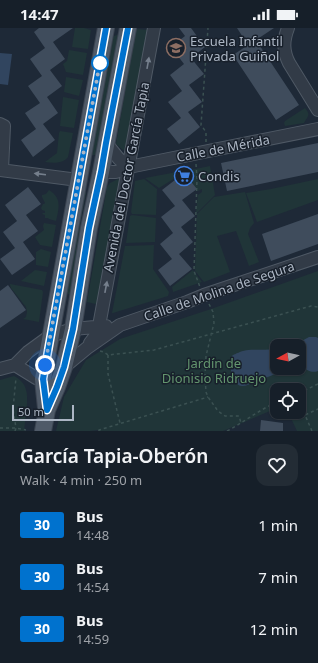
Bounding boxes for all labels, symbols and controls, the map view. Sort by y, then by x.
text: 14:47 [20,4,59,24]
place label: Escuela Infantil Privada Guiñol [190,32,283,65]
school or university icon: Escuela Infantil Privada Guiñol [165,37,187,59]
unlabelled marker [91,54,109,72]
one-way arrow [145,57,151,69]
street label: Avenida del Doctor García Tapia [99,80,153,274]
street label: Calle de Mérida [175,130,271,166]
supermarket icon: Condis [173,165,195,187]
place label: Condis [198,167,240,185]
one-way arrow [34,171,46,178]
street label: Calle de Molina de Segura [141,257,297,325]
one-way arrow [103,281,109,294]
north arrow [270,339,306,375]
map controls [270,339,306,419]
park label: Jardín de Dionisio Ridruejo [162,354,266,387]
your location [35,355,55,375]
button: locate [270,383,306,419]
scale bar [12,403,74,422]
text: 50 m [18,404,44,419]
text: García Tapia-Oberón [20,443,208,469]
button: heart [256,444,298,486]
text: Walk · 4 min · 250 m [20,471,142,489]
text: Bus [76,506,103,526]
text: 30 [34,515,50,534]
text: 1 min [258,515,298,535]
text: 14:48 [76,526,109,544]
text: Bus [76,558,103,578]
text: 30 [34,567,50,586]
text: 7 min [258,567,298,587]
text: 14:54 [76,578,109,596]
text: Bus [76,610,103,630]
text: 30 [34,619,50,638]
text: 12 min [250,619,298,639]
text: 14:59 [76,630,109,648]

